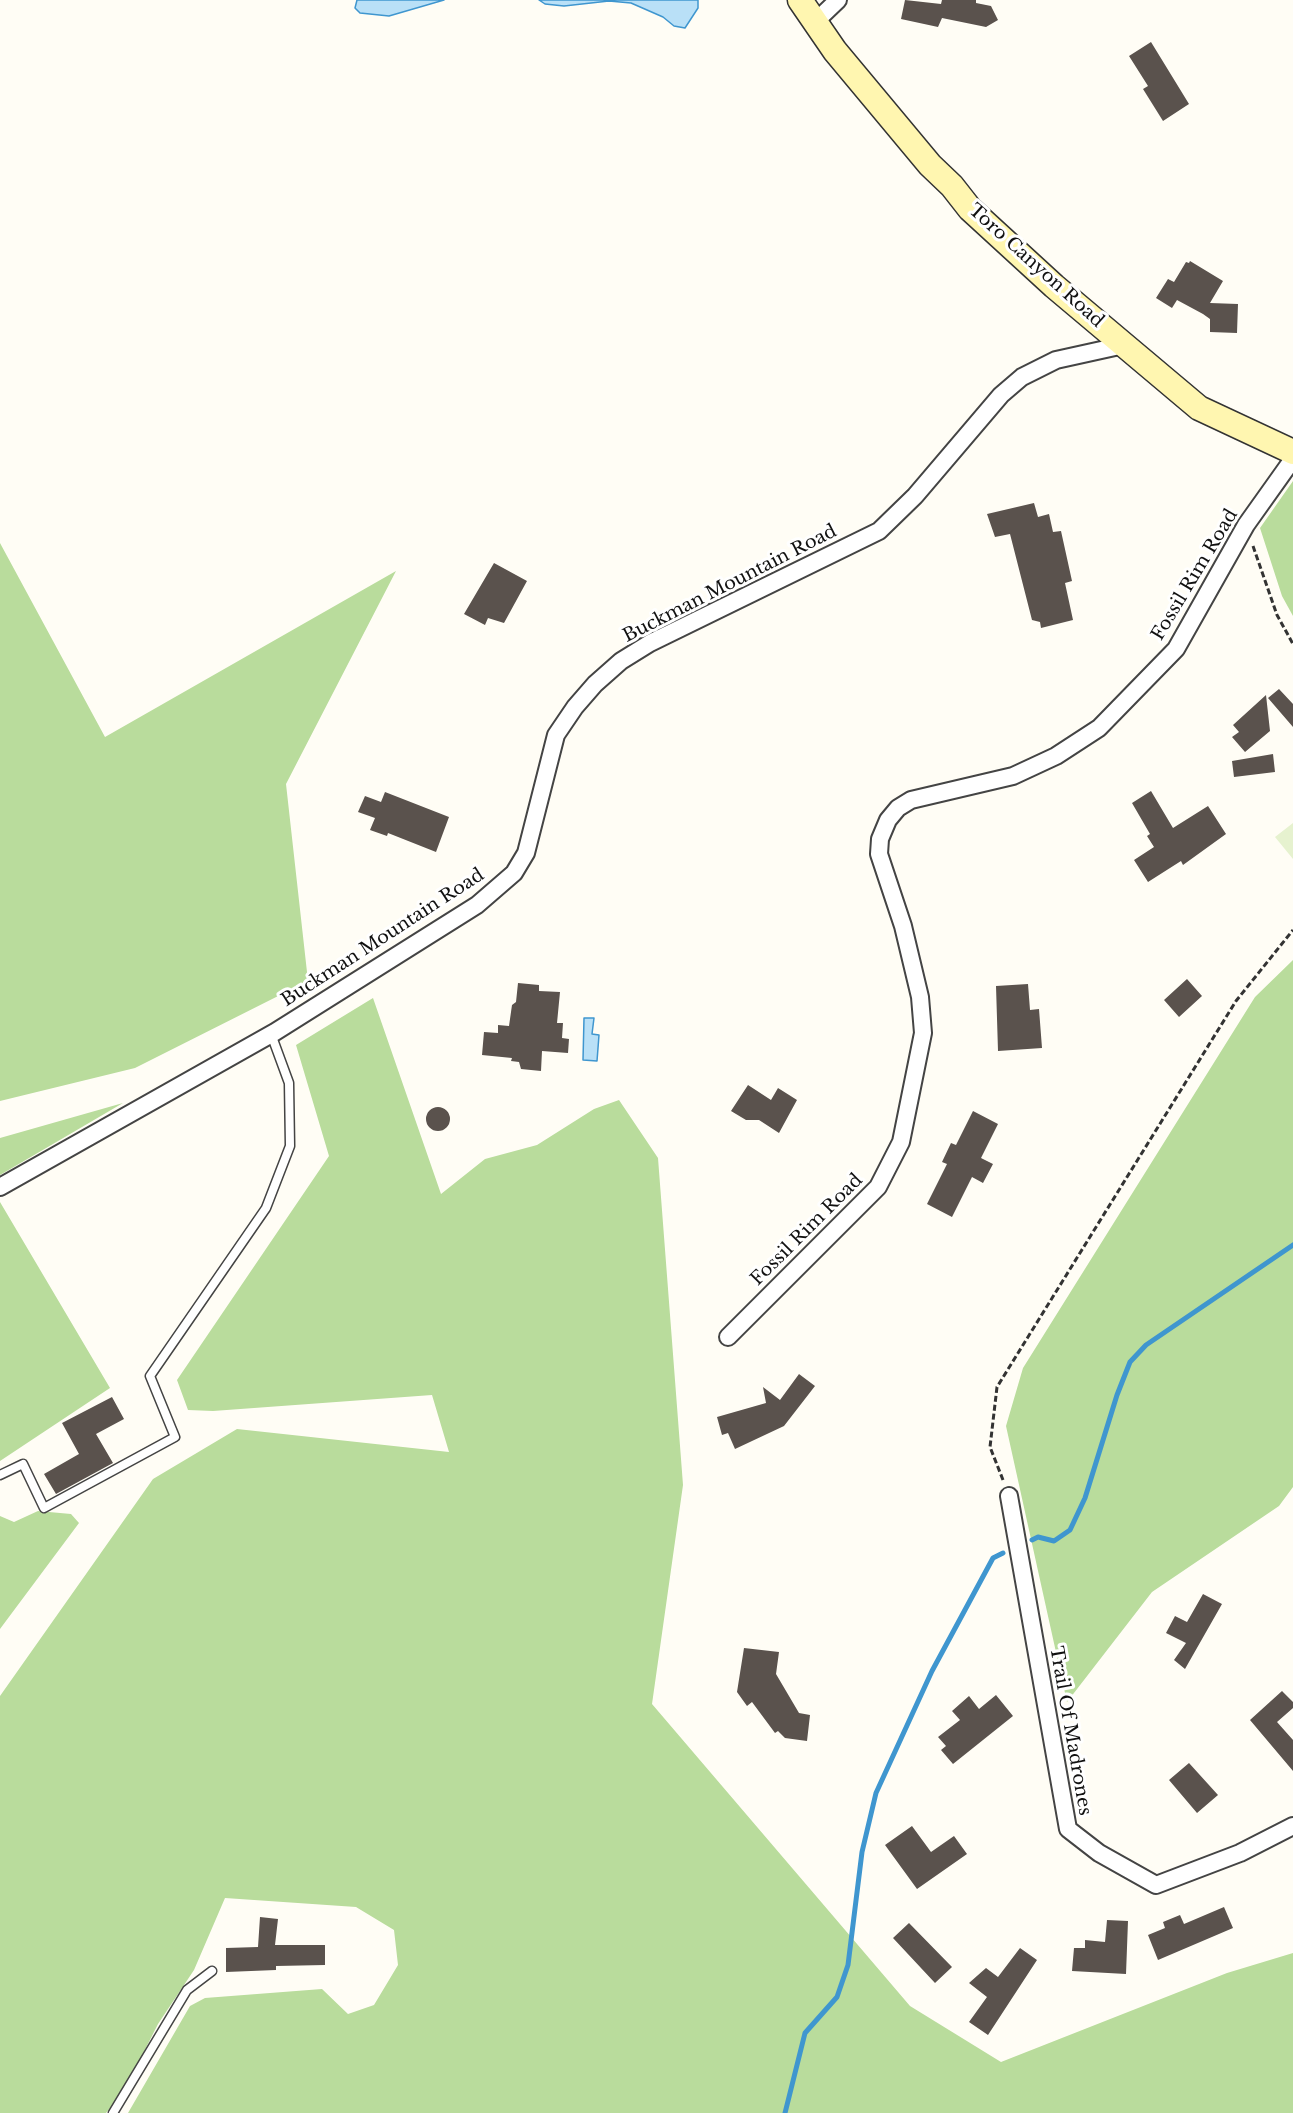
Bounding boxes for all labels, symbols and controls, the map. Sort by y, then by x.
street label: Toro Canyon Road [964,200,1108,332]
street label: Fossil Rim Road [1147,505,1243,645]
street label: Buckman Mountain Road [619,521,841,647]
street label: Buckman Mountain Road [278,864,488,1012]
street label: Fossil Rim Road [747,1170,867,1290]
street label: Trail Of Madrones [1044,1645,1096,1817]

